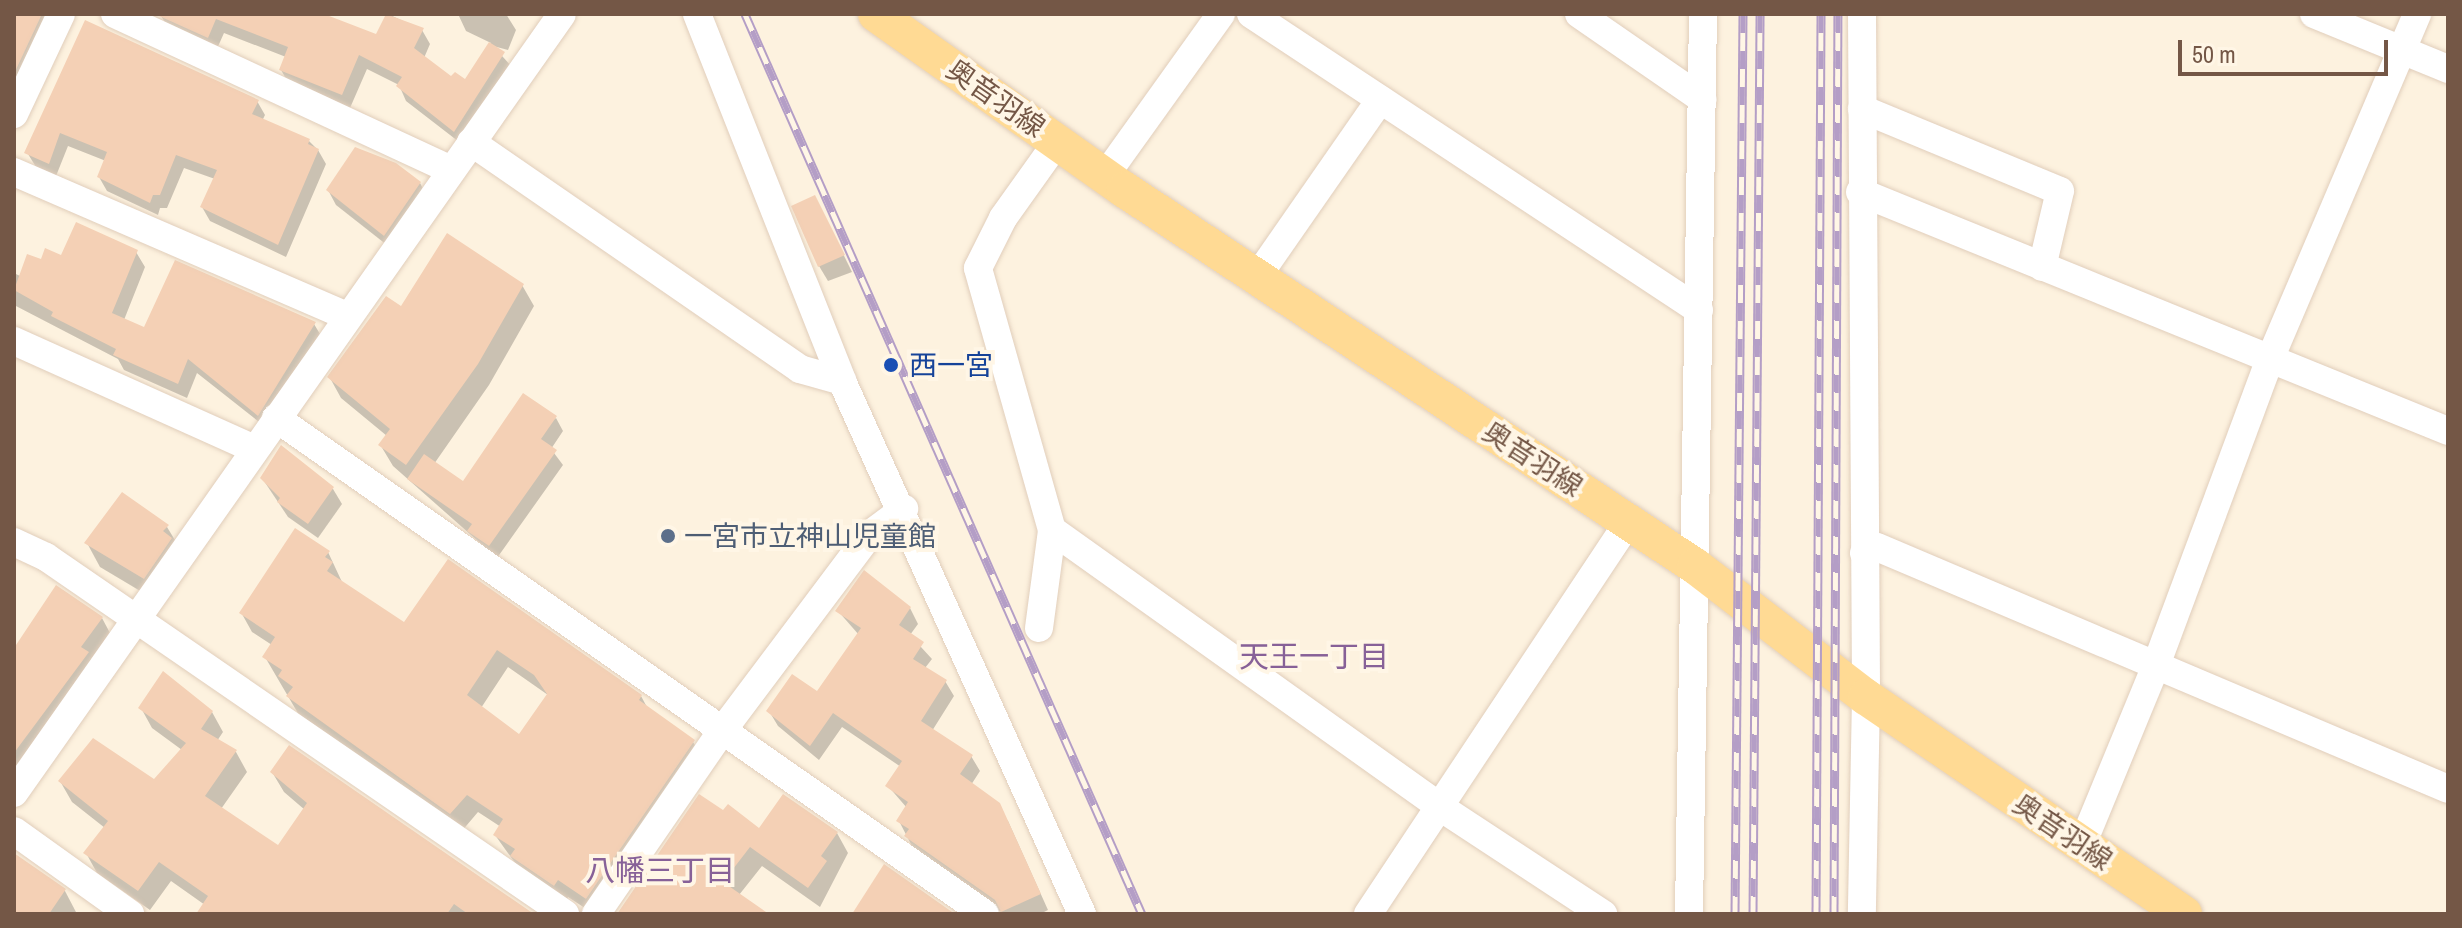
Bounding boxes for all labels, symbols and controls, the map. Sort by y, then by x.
scale bar [2182,24,2392,74]
text: 50 m [2192,38,2236,70]
street label: 奥音羽線 [940,52,1052,144]
place label: 西一宮 [909,348,993,382]
marker: 西一宮 [880,354,902,376]
street label: 奥音羽線 [1477,414,1589,504]
place label: 一宮市立神山児童館 [684,519,936,553]
marker: 一宮市立神山児童館 [659,527,677,545]
district label: 天王一丁目 [1239,638,1389,674]
street label: 奥音羽線 [2007,787,2119,877]
district label: 八幡三丁目 [585,852,735,888]

